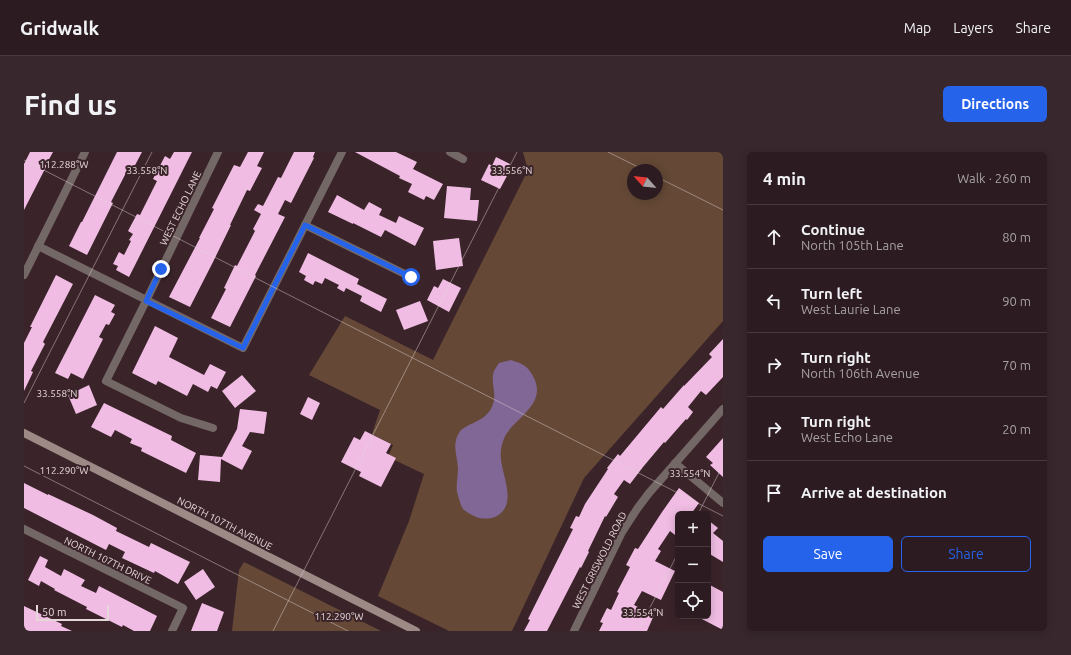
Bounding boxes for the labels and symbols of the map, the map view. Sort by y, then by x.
text: 112.288°W [40,159,88,170]
north arrow [627,164,663,200]
text: 33.558°N [126,165,168,176]
text: 33.556°N [491,165,533,176]
street label: WEST ECHO LANE [158,169,203,247]
route end [152,260,170,278]
route start [402,268,420,286]
text: 33.558°N [36,388,78,399]
text: 112.290°W [40,465,88,476]
text: 33.554°N [669,468,711,479]
street label: NORTH 107TH AVENUE [175,495,274,552]
street label: WEST GRISWOLD ROAD [570,510,629,611]
street label: NORTH 107TH DRIVE [62,535,153,586]
scale bar [36,603,109,622]
text: 33.554°N [622,607,664,618]
text: 112.290°W [315,611,363,622]

